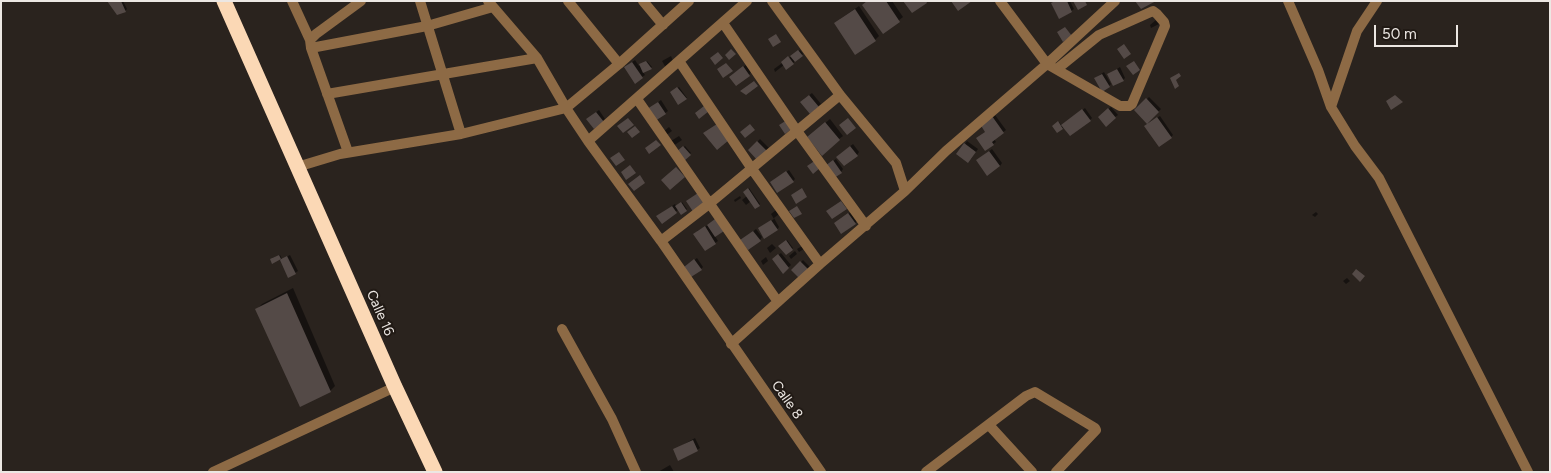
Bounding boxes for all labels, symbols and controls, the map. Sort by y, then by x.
scale bar [1376,15,1460,47]
text: 50 m [1382,25,1417,43]
street label: Calle 16 [363,288,397,338]
street label: Calle 8 [768,378,806,422]

